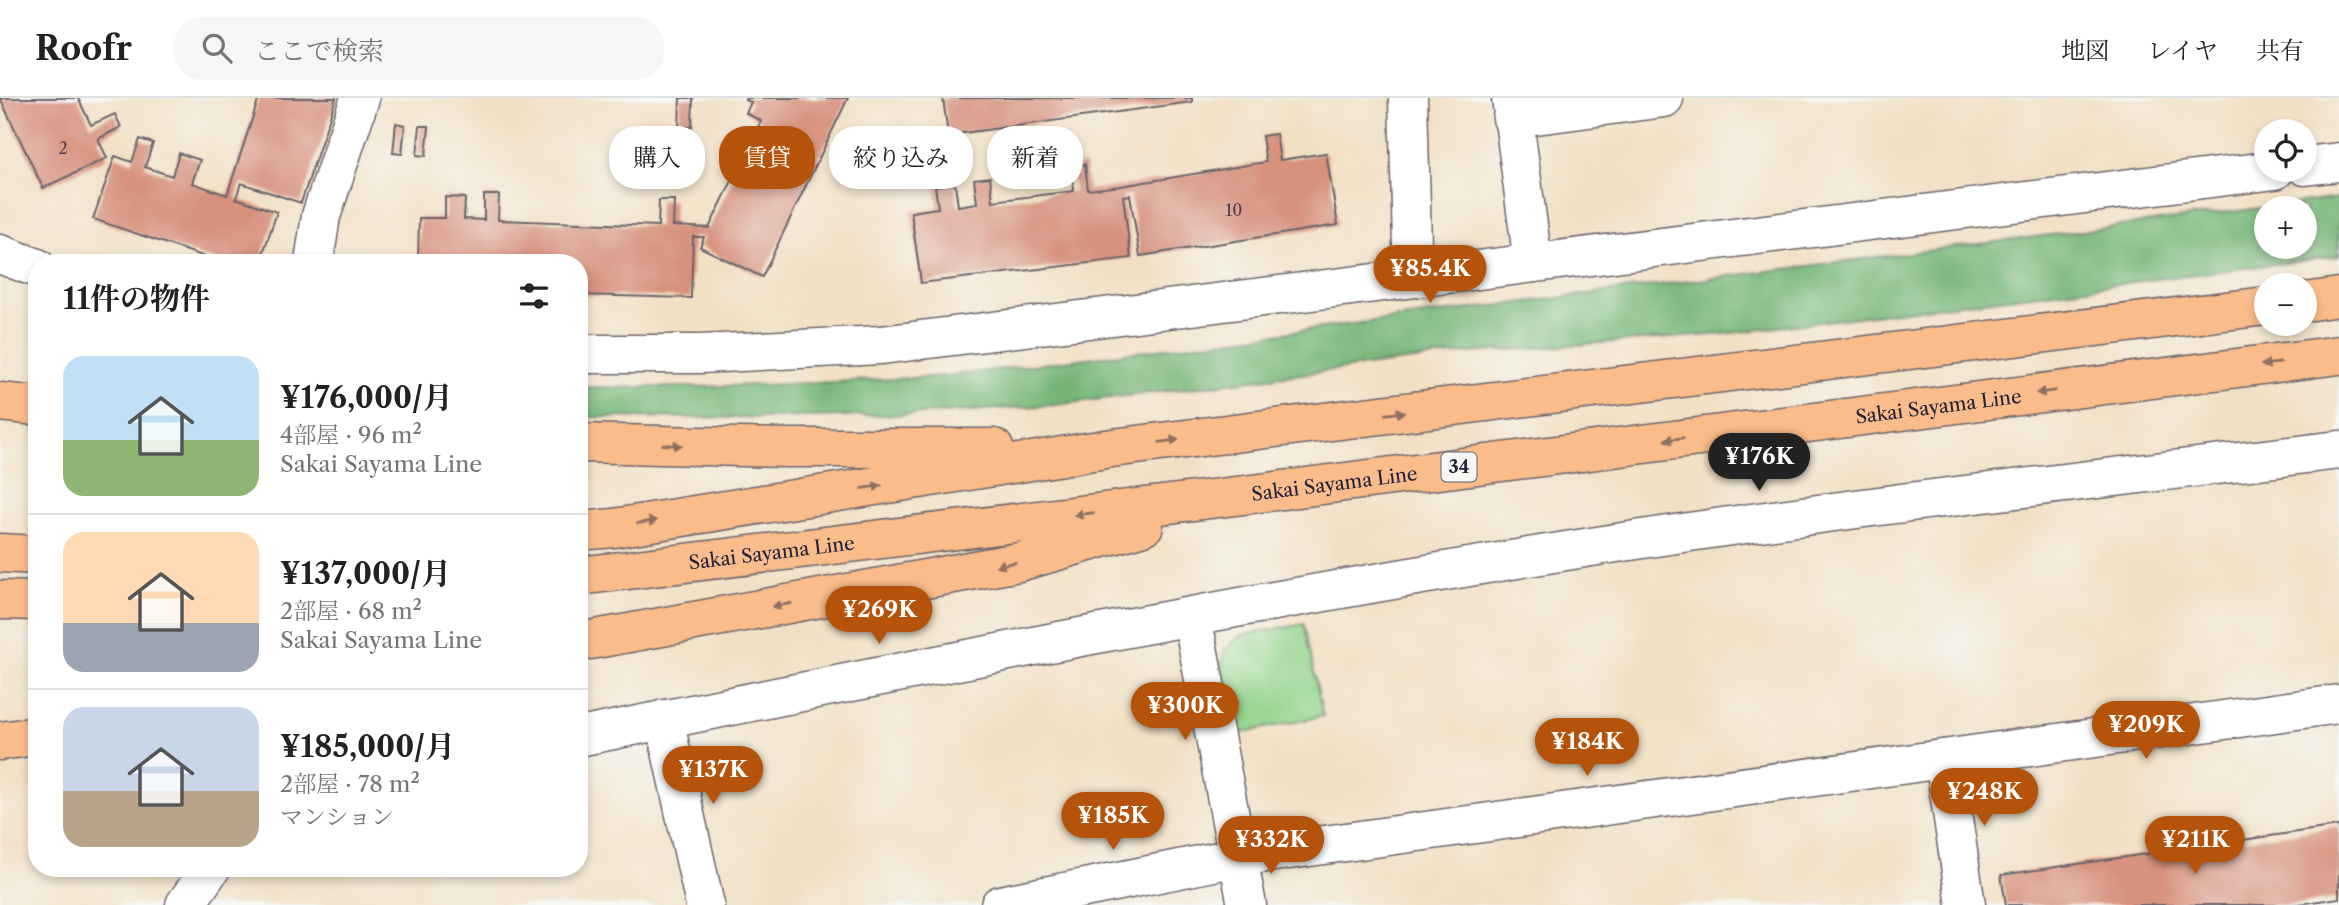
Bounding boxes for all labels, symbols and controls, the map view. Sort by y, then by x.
search box [174,17,664,80]
text: Roofr [35,28,132,69]
icon: search [198,29,236,67]
text: ここで検索 [254,35,384,67]
text: 地図 [2061,36,2109,65]
text: レイヤ [2147,36,2218,65]
text: 共有 [2256,36,2304,65]
map controls [2254,119,2317,336]
button: locate [2254,119,2317,182]
chip: 購入 [609,126,705,189]
chip: 賃貸 [719,126,815,189]
chip: 絞り込み [829,126,973,189]
chip: 新着 [987,126,1083,189]
house number: 2 [58,138,68,158]
button: + [2254,196,2317,259]
house number: 10 [1226,200,1242,220]
pin: ¥85.4K [1373,246,1487,305]
text: ¥85.4K [1390,254,1470,282]
button: − [2254,273,2317,336]
icon: filters [515,277,553,315]
text: 11件の物件 [63,280,210,317]
one-way arrow [2260,359,2282,370]
text: ¥176,000/月 [280,379,453,416]
icon: home [119,384,203,468]
street label: Sakai Sayama Line [1854,384,2023,428]
one-way arrow [2034,387,2056,398]
one-way arrow [1384,408,1406,419]
text: 4部屋 · 96 m² [280,421,422,449]
one-way arrow [1663,434,1685,445]
pin: ¥176K [1710,434,1808,493]
one-way arrow [1158,436,1180,447]
one-way arrow [661,440,683,451]
text: ¥176K [1724,442,1794,470]
text: Sakai Sayama Line [280,450,482,478]
road number: 34 [1442,452,1476,482]
street label: Sakai Sayama Line [1250,461,1419,505]
one-way arrow [861,481,883,492]
one-way arrow [1073,509,1095,520]
one-way arrow [636,517,658,528]
street label: Sakai Sayama Line [687,531,856,574]
text: ¥137,000/月 [280,555,451,592]
one-way arrow [995,559,1017,570]
icon: home [119,560,203,644]
pin: ¥269K [830,587,928,646]
text: ¥269K [841,595,917,623]
text: 2部屋 · 68 m² [280,597,422,625]
one-way arrow [771,600,793,611]
text: Sakai Sayama Line [280,626,482,654]
pin: ¥300K [1136,682,1234,742]
text: ¥300K [1147,691,1223,719]
pin: ¥209K [2097,702,2195,761]
text: ¥209K [2108,710,2184,738]
pin: ¥184K [1538,718,1636,778]
text: ¥184K [1551,727,1623,755]
text: ¥185,000/月 [280,728,455,765]
icon: home [119,735,203,819]
pin: ¥137K [664,746,762,806]
text: ¥137K [678,755,748,783]
pin: ¥248K [1935,768,2033,828]
text: 2部屋 · 78 m² [280,770,420,798]
text: ¥248K [1946,777,2022,805]
pin: ¥185K [1064,792,1162,852]
text: ¥185K [1077,801,1149,829]
text: マンション [280,803,394,831]
pin: ¥332K [1222,816,1320,876]
pin: ¥211K [2146,816,2244,876]
text: ¥332K [1234,825,1308,853]
text: ¥211K [2161,825,2229,853]

